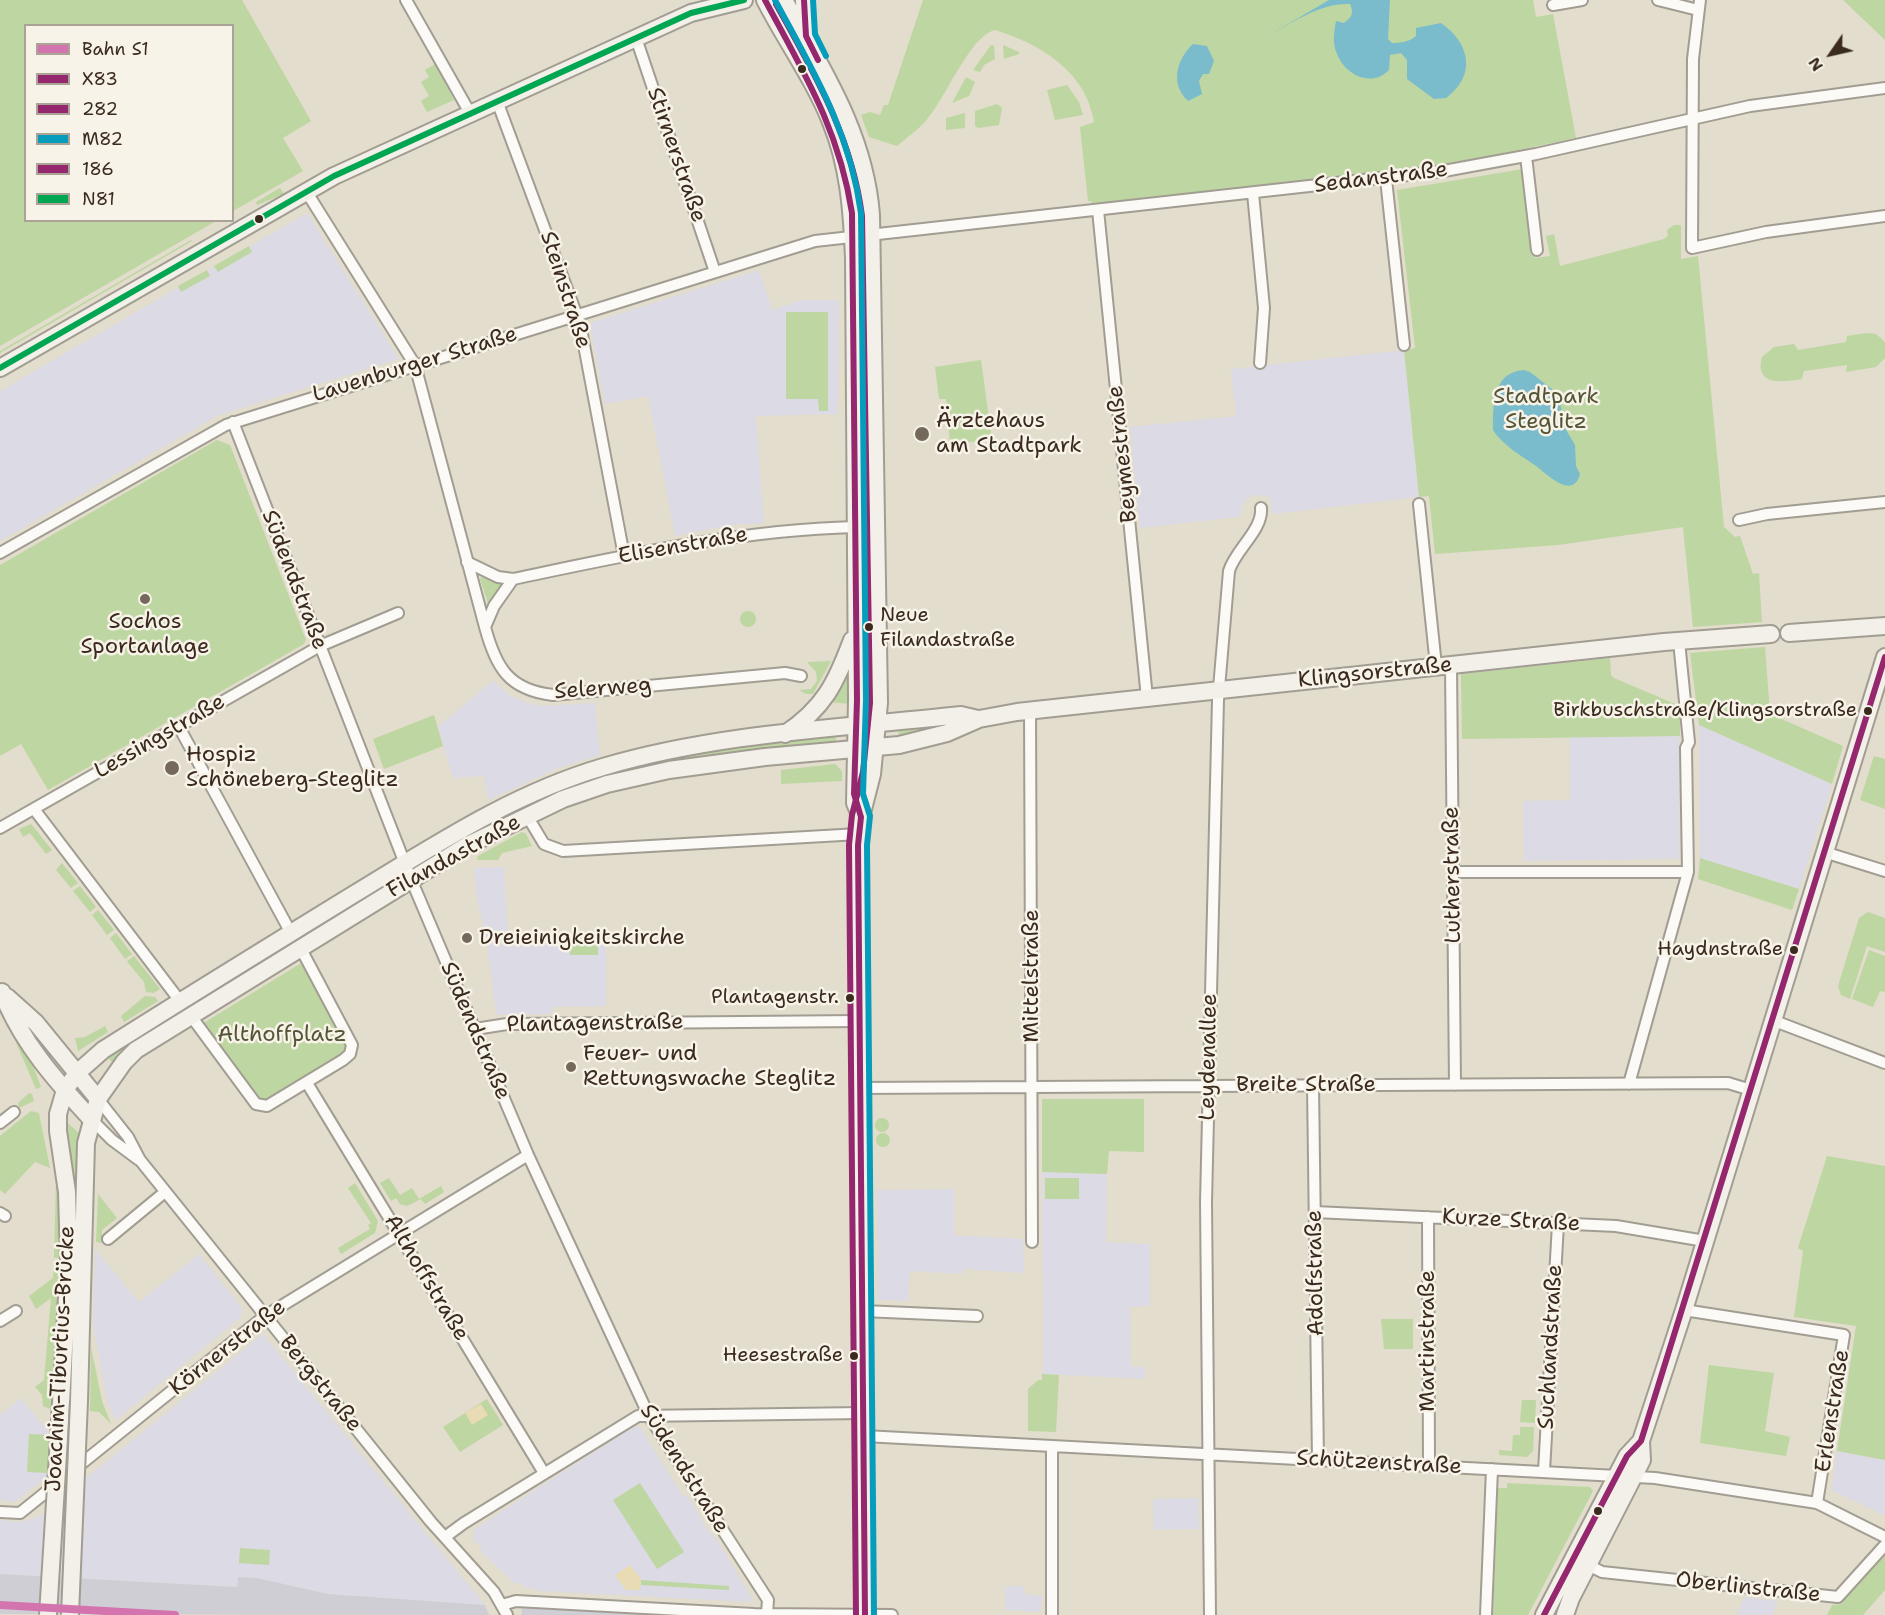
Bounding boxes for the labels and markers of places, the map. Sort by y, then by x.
unlabelled marker [796,63,808,75]
unlabelled marker [253,213,265,225]
place label: Ärztehaus am Stadtpark [936,408,1082,460]
marker: Ärztehaus am Stadtpark [913,425,931,443]
marker: Sochos Sportanlage [138,592,152,606]
place label: Neue Filandastraße [880,604,1015,651]
place label: Sochos Sportanlage [81,609,209,660]
marker: Neue Filandastraße [863,621,875,633]
place label: Birkbuschstraße/Klingsorstraße [1553,699,1857,723]
marker: Birkbuschstraße/Klingsorstraße [1862,705,1874,717]
place label: Hospiz Schöneberg-Steglitz [186,742,399,794]
marker: Hospiz Schöneberg-Steglitz [163,759,181,777]
place label: Dreieinigkeitskirche [479,925,685,951]
marker: Dreieinigkeitskirche [460,931,474,945]
place label: Haydnstraße [1657,938,1783,962]
marker: Haydnstraße [1788,944,1800,956]
place label: Plantagenstr. [711,986,839,1010]
marker: Plantagenstr. [844,992,856,1004]
place label: Feuer- und Rettungswache Steglitz [583,1041,836,1092]
marker: Feuer- und Rettungswache Steglitz [564,1060,578,1074]
place label: Heesestraße [723,1344,843,1368]
marker: Heesestraße [848,1350,860,1362]
unlabelled marker [1592,1505,1604,1517]

